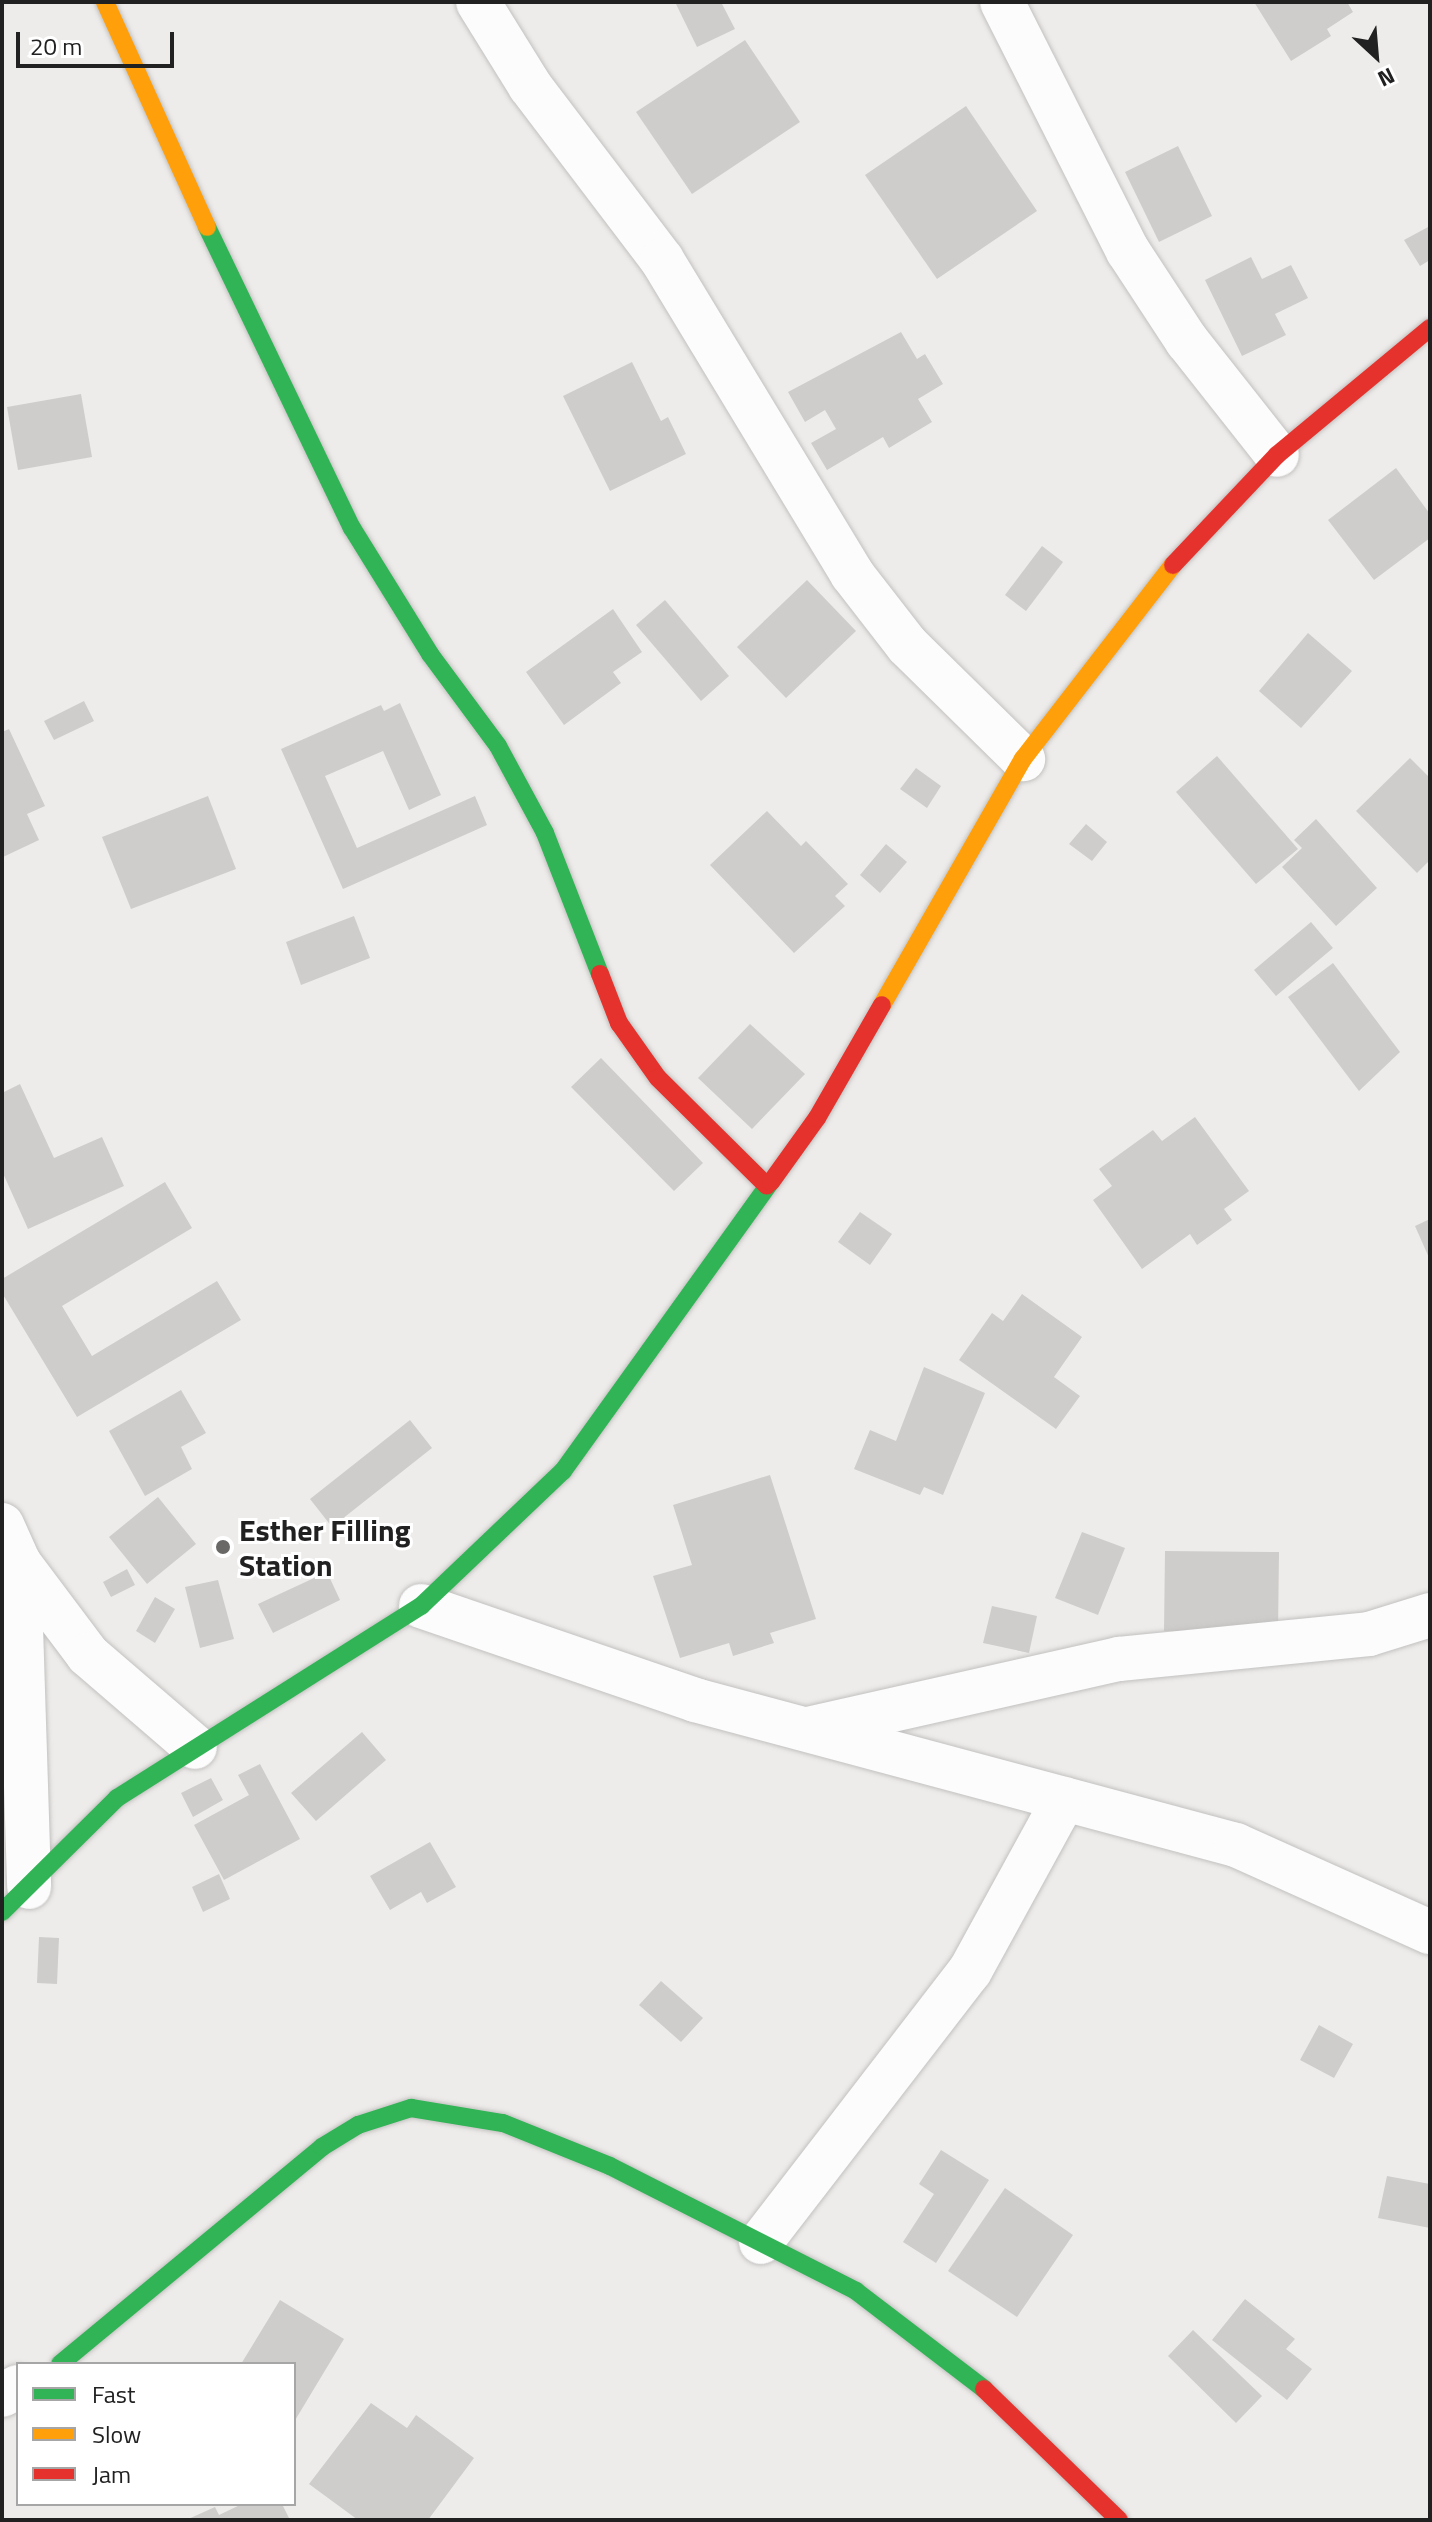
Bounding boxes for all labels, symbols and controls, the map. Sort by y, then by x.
scale bar [20,16,178,66]
north arrow [1336,16,1416,96]
text: 20 m [30,28,82,64]
text: N [1372,59,1401,96]
place label: Esther Filling Station [239,1512,411,1582]
marker: Esther Filling Station [214,1538,232,1556]
legend [16,2362,296,2506]
text: Fast [92,2376,135,2412]
text: Slow [92,2416,141,2452]
text: Jam [92,2456,131,2492]

